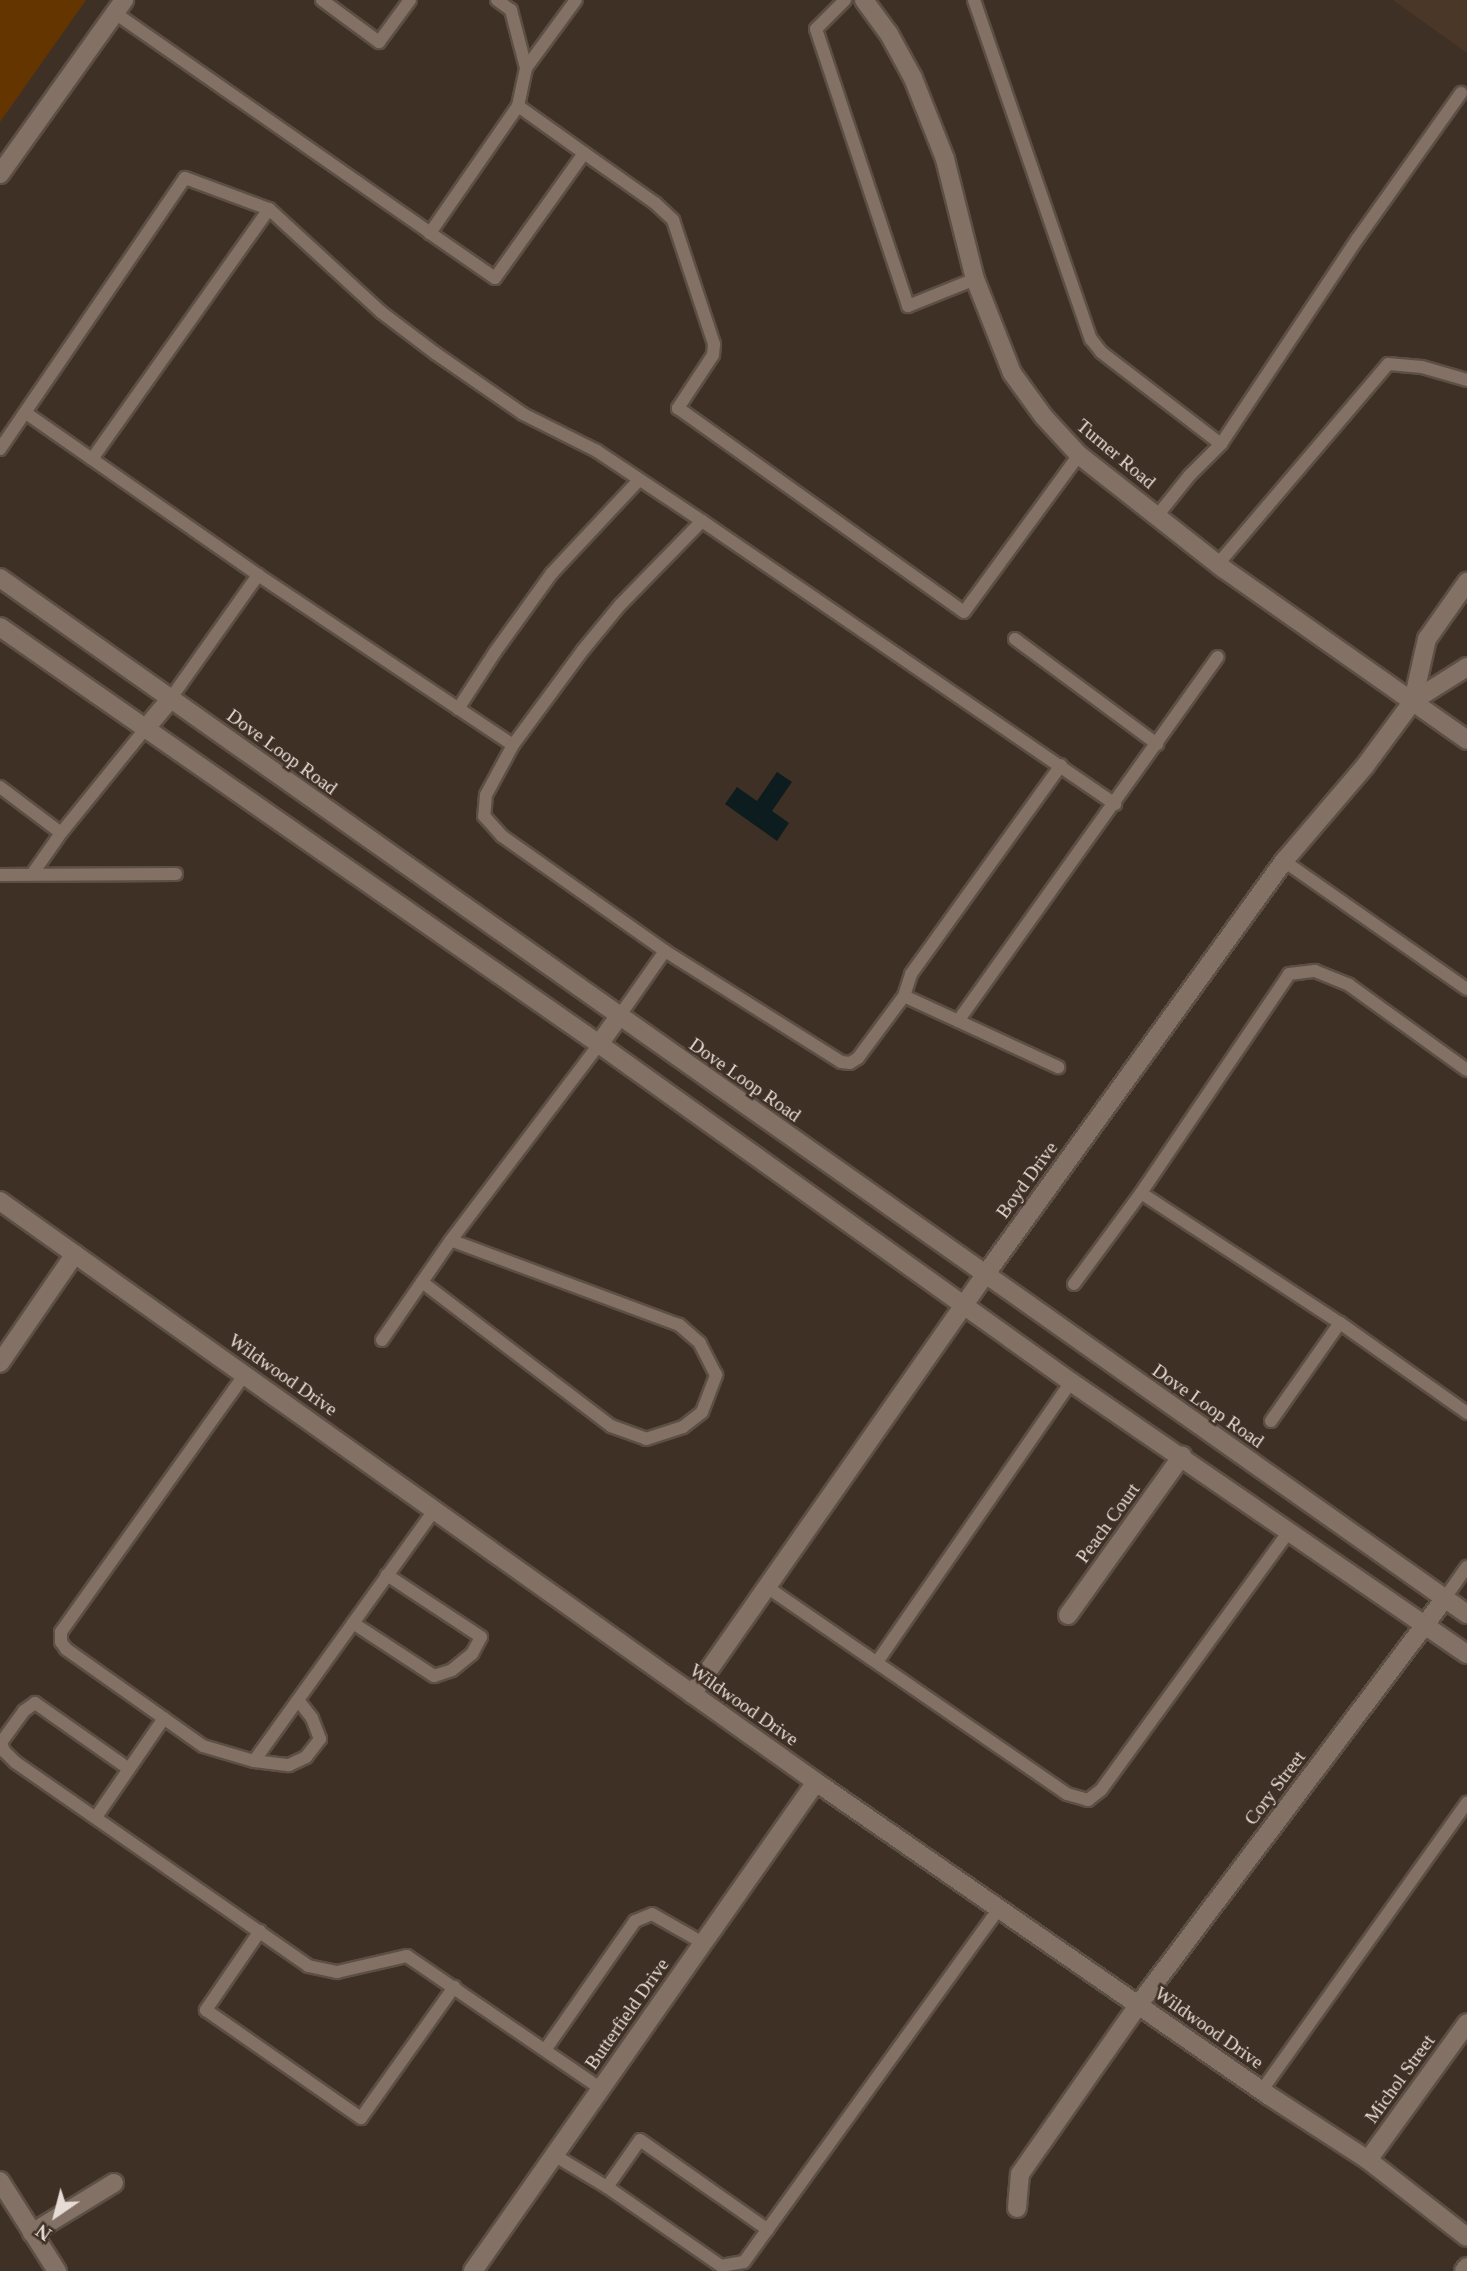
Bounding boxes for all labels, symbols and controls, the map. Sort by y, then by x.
street label: Turner Road [1072,414,1160,494]
street label: Dove Loop Road [222,704,342,800]
street label: Dove Loop Road [685,1033,805,1127]
street label: Boyd Drive [992,1137,1062,1223]
street label: Wildwood Drive [224,1329,342,1421]
street label: Dove Loop Road [1148,1359,1268,1453]
street label: Peach Court [1071,1479,1145,1567]
street label: Wildwood Drive [685,1659,803,1751]
street label: Cory Street [1240,1746,1310,1830]
street label: Butterfield Drive [580,1954,674,2074]
street label: Wildwood Drive [1150,1982,1268,2074]
street label: Michol Street [1360,2030,1440,2128]
north arrow [21,2180,91,2250]
text: N [32,2220,55,2245]

